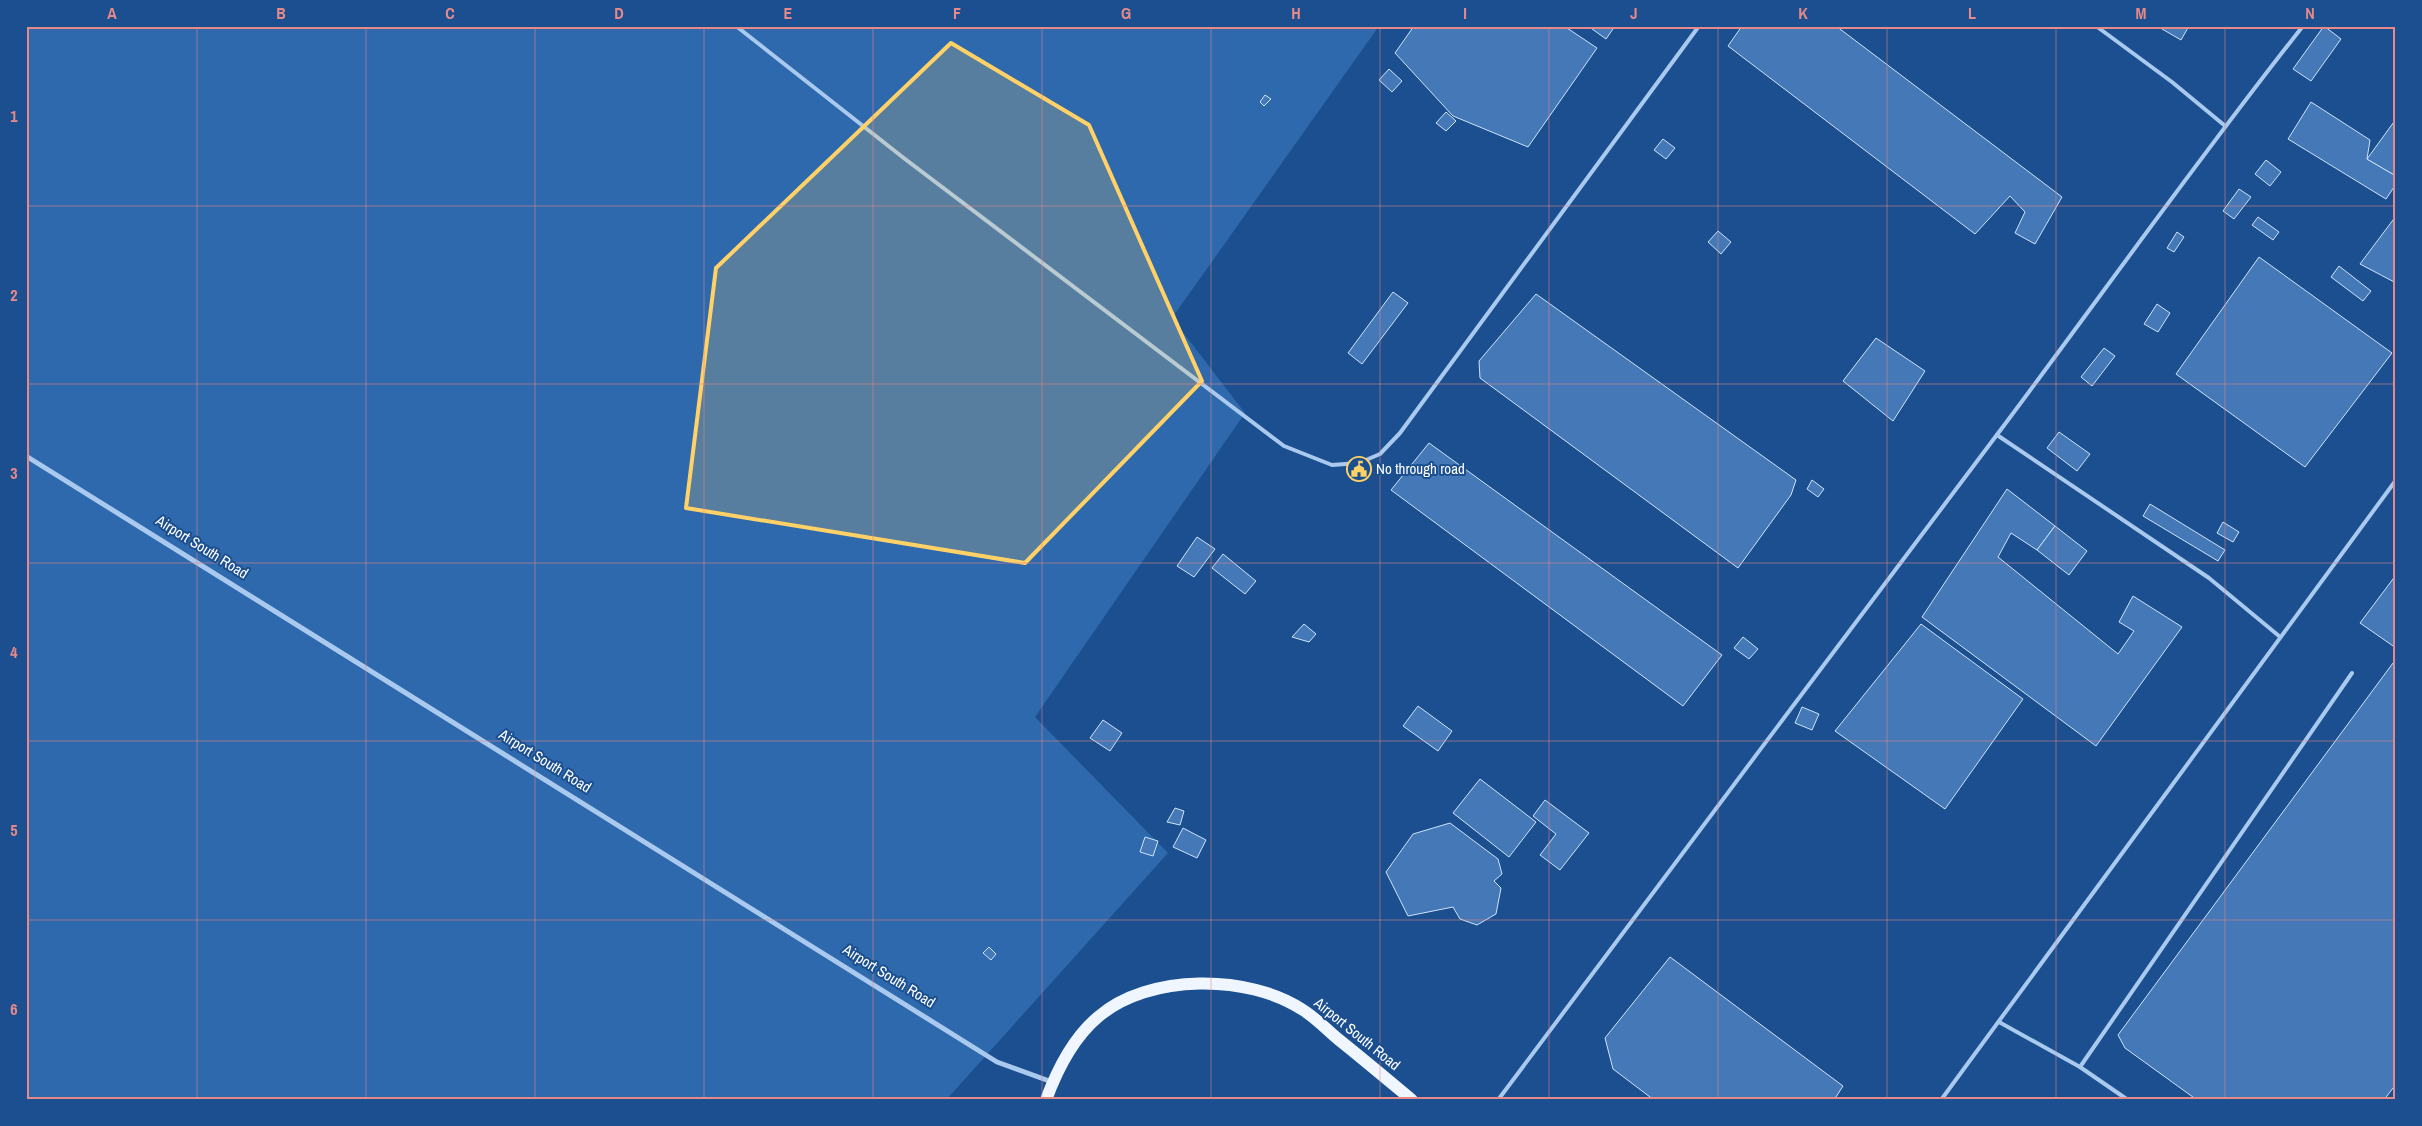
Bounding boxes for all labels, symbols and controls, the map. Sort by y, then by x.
text: A [107,2,117,24]
text: B [276,2,286,24]
text: C [445,2,455,24]
text: D [614,2,624,24]
text: E [784,2,793,24]
text: F [953,2,961,24]
text: G [1121,2,1131,24]
text: H [1291,2,1301,24]
text: I [1463,2,1467,24]
text: J [1630,2,1638,24]
text: K [1798,2,1808,24]
text: L [1968,2,1976,24]
text: M [2136,2,2147,24]
text: N [2305,2,2315,24]
text: 1 [10,105,18,127]
text: 2 [10,284,18,306]
public building icon: No through road [1346,456,1372,482]
place label: No through road [1376,458,1465,479]
text: 3 [10,462,18,484]
street label: Airport South Road [151,509,252,583]
text: 4 [10,641,18,663]
street label: Airport South Road [494,723,595,797]
text: 5 [10,819,18,841]
street label: Airport South Road [838,938,939,1012]
street label: Airport South Road [1309,992,1405,1075]
text: 6 [10,998,18,1020]

